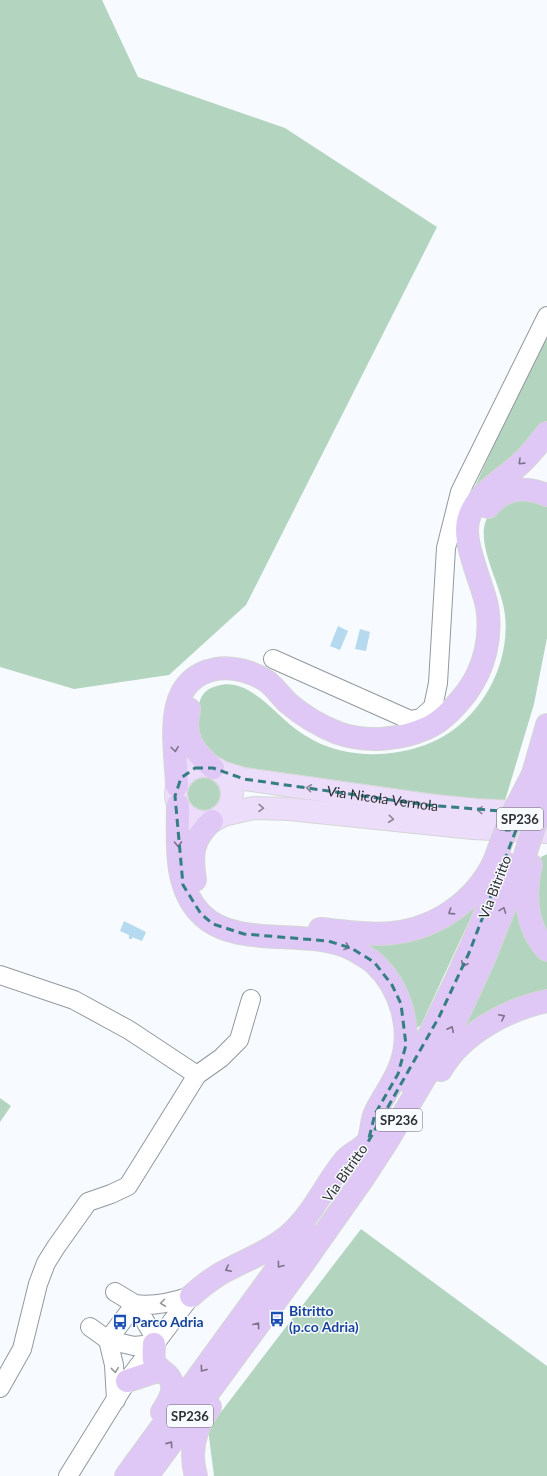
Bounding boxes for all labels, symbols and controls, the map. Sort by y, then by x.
one-way arrow [518,457,526,465]
one-way arrow [170,746,179,752]
street label: Via Nicola Vernola [326,782,439,814]
one-way arrow [306,784,313,793]
one-way arrow [258,804,264,812]
one-way arrow [477,806,483,814]
road number: SP236 [497,808,543,830]
one-way arrow [388,815,394,824]
one-way arrow [174,841,182,847]
street label: Via Bitritto [475,853,514,921]
one-way arrow [448,907,455,915]
one-way arrow [499,907,507,914]
one-way arrow [344,943,351,951]
one-way arrow [461,960,469,968]
one-way arrow [498,1015,505,1022]
one-way arrow [446,1026,454,1033]
road number: SP236 [376,1109,422,1131]
street label: Via Bitritto [319,1141,371,1205]
one-way arrow [278,1260,285,1267]
one-way arrow [225,1265,233,1272]
one-way arrow [160,1298,166,1307]
place label: Bitritto (p.co Adria) [289,1302,359,1335]
bus stop icon: Bitritto (p.co Adria) [268,1310,286,1328]
bus stop icon: Parco Adria [111,1313,129,1331]
place label: Parco Adria [132,1313,204,1330]
one-way arrow [253,1322,260,1329]
one-way arrow [200,1365,208,1372]
one-way arrow [110,1367,119,1373]
road number: SP236 [167,1405,213,1427]
one-way arrow [165,1442,172,1449]

